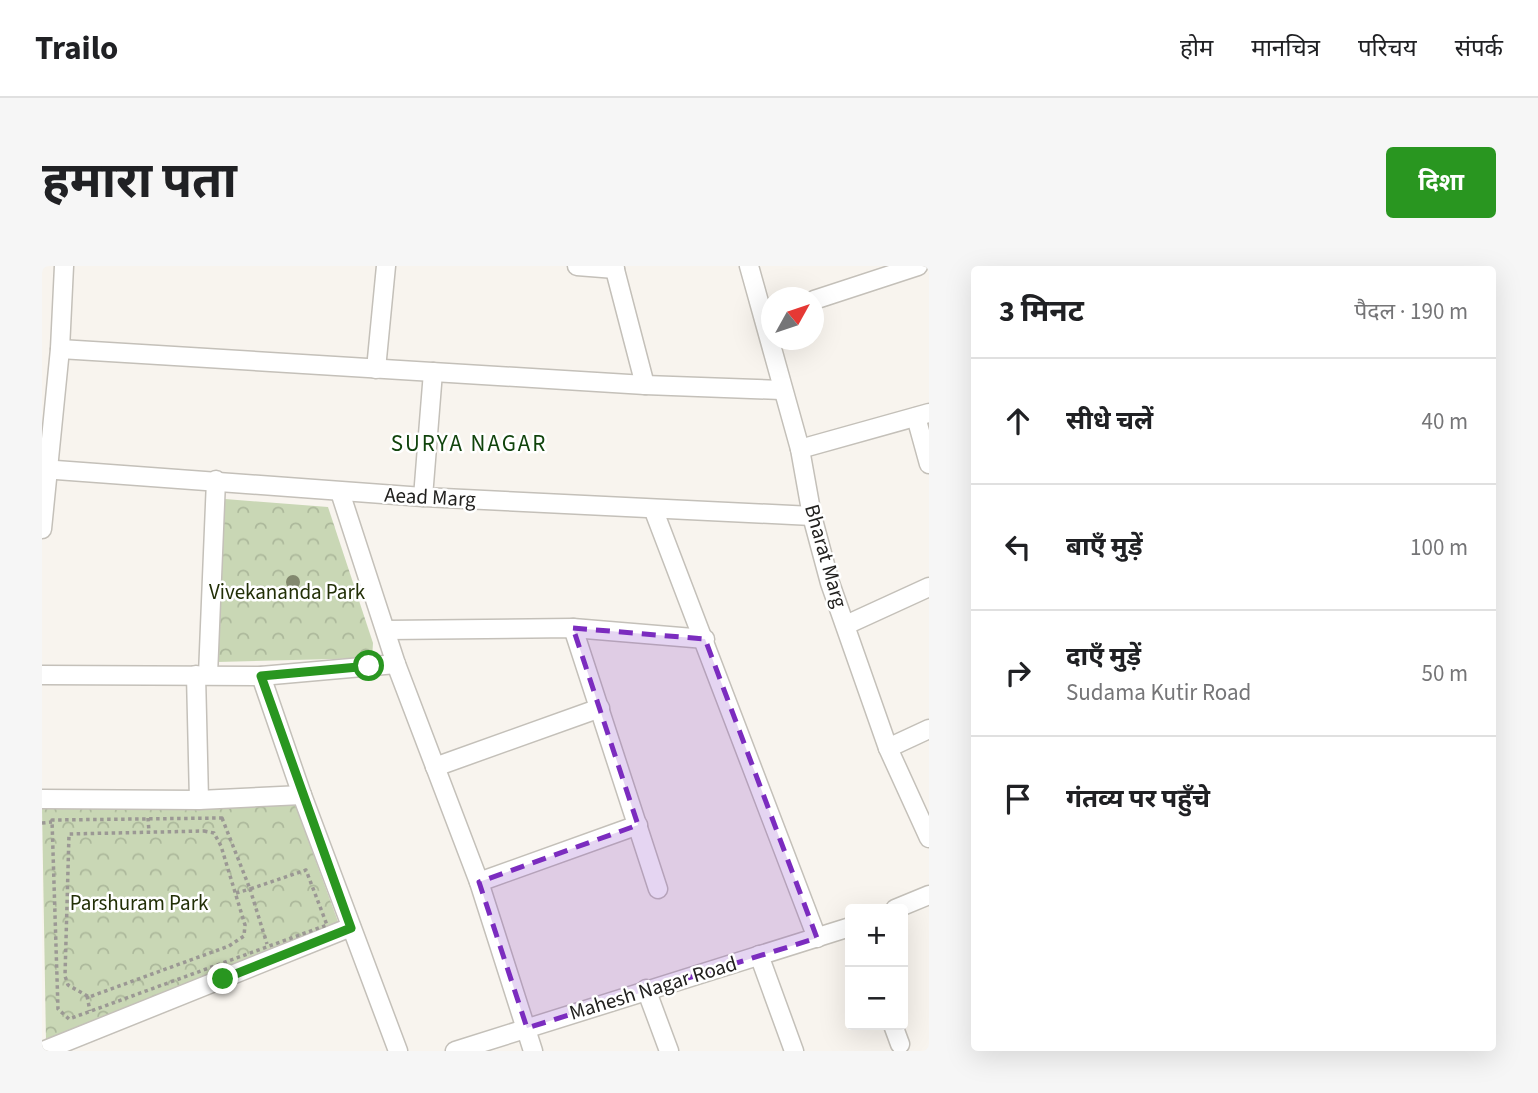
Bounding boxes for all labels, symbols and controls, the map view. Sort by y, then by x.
text: Trailo [35,25,118,72]
text: होम [1180,31,1213,66]
text: मानचित्र [1251,31,1320,66]
text: परिचय [1358,31,1417,66]
text: संपर्क [1455,31,1503,66]
text: हमारा पता [42,147,237,217]
button: दिशा [1386,147,1496,218]
north arrow [761,287,824,350]
text: 3 मिनट [999,290,1084,333]
text: पैदल · 190 m [1354,295,1468,328]
icon: ahead [999,402,1037,440]
text: सीधे चलें [1066,402,1153,439]
text: 40 m [1421,405,1468,438]
district label: SURYA NAGAR [391,427,547,460]
street label: Aead Marg [384,480,477,514]
street label: Bharat Marg [797,501,855,612]
icon: left [999,528,1037,566]
text: बाएँ मुड़ें [1066,528,1143,565]
text: 100 m [1410,531,1468,564]
park label: Vivekananda Park [209,577,366,607]
text: दाएँ मुड़ें [1066,638,1141,675]
route start [353,650,384,681]
icon: right [999,654,1037,692]
text: 50 m [1421,657,1468,690]
text: Sudama Kutir Road [1066,676,1251,709]
icon: arrive [999,780,1037,818]
text: गंतव्य पर पहुँचे [1066,780,1210,817]
park label: Parshuram Park [70,888,209,918]
map controls [845,904,908,1030]
button: + [845,904,908,967]
street label: Mahesh Nagar Road [566,948,740,1028]
route end [207,963,238,994]
button: − [845,967,908,1030]

